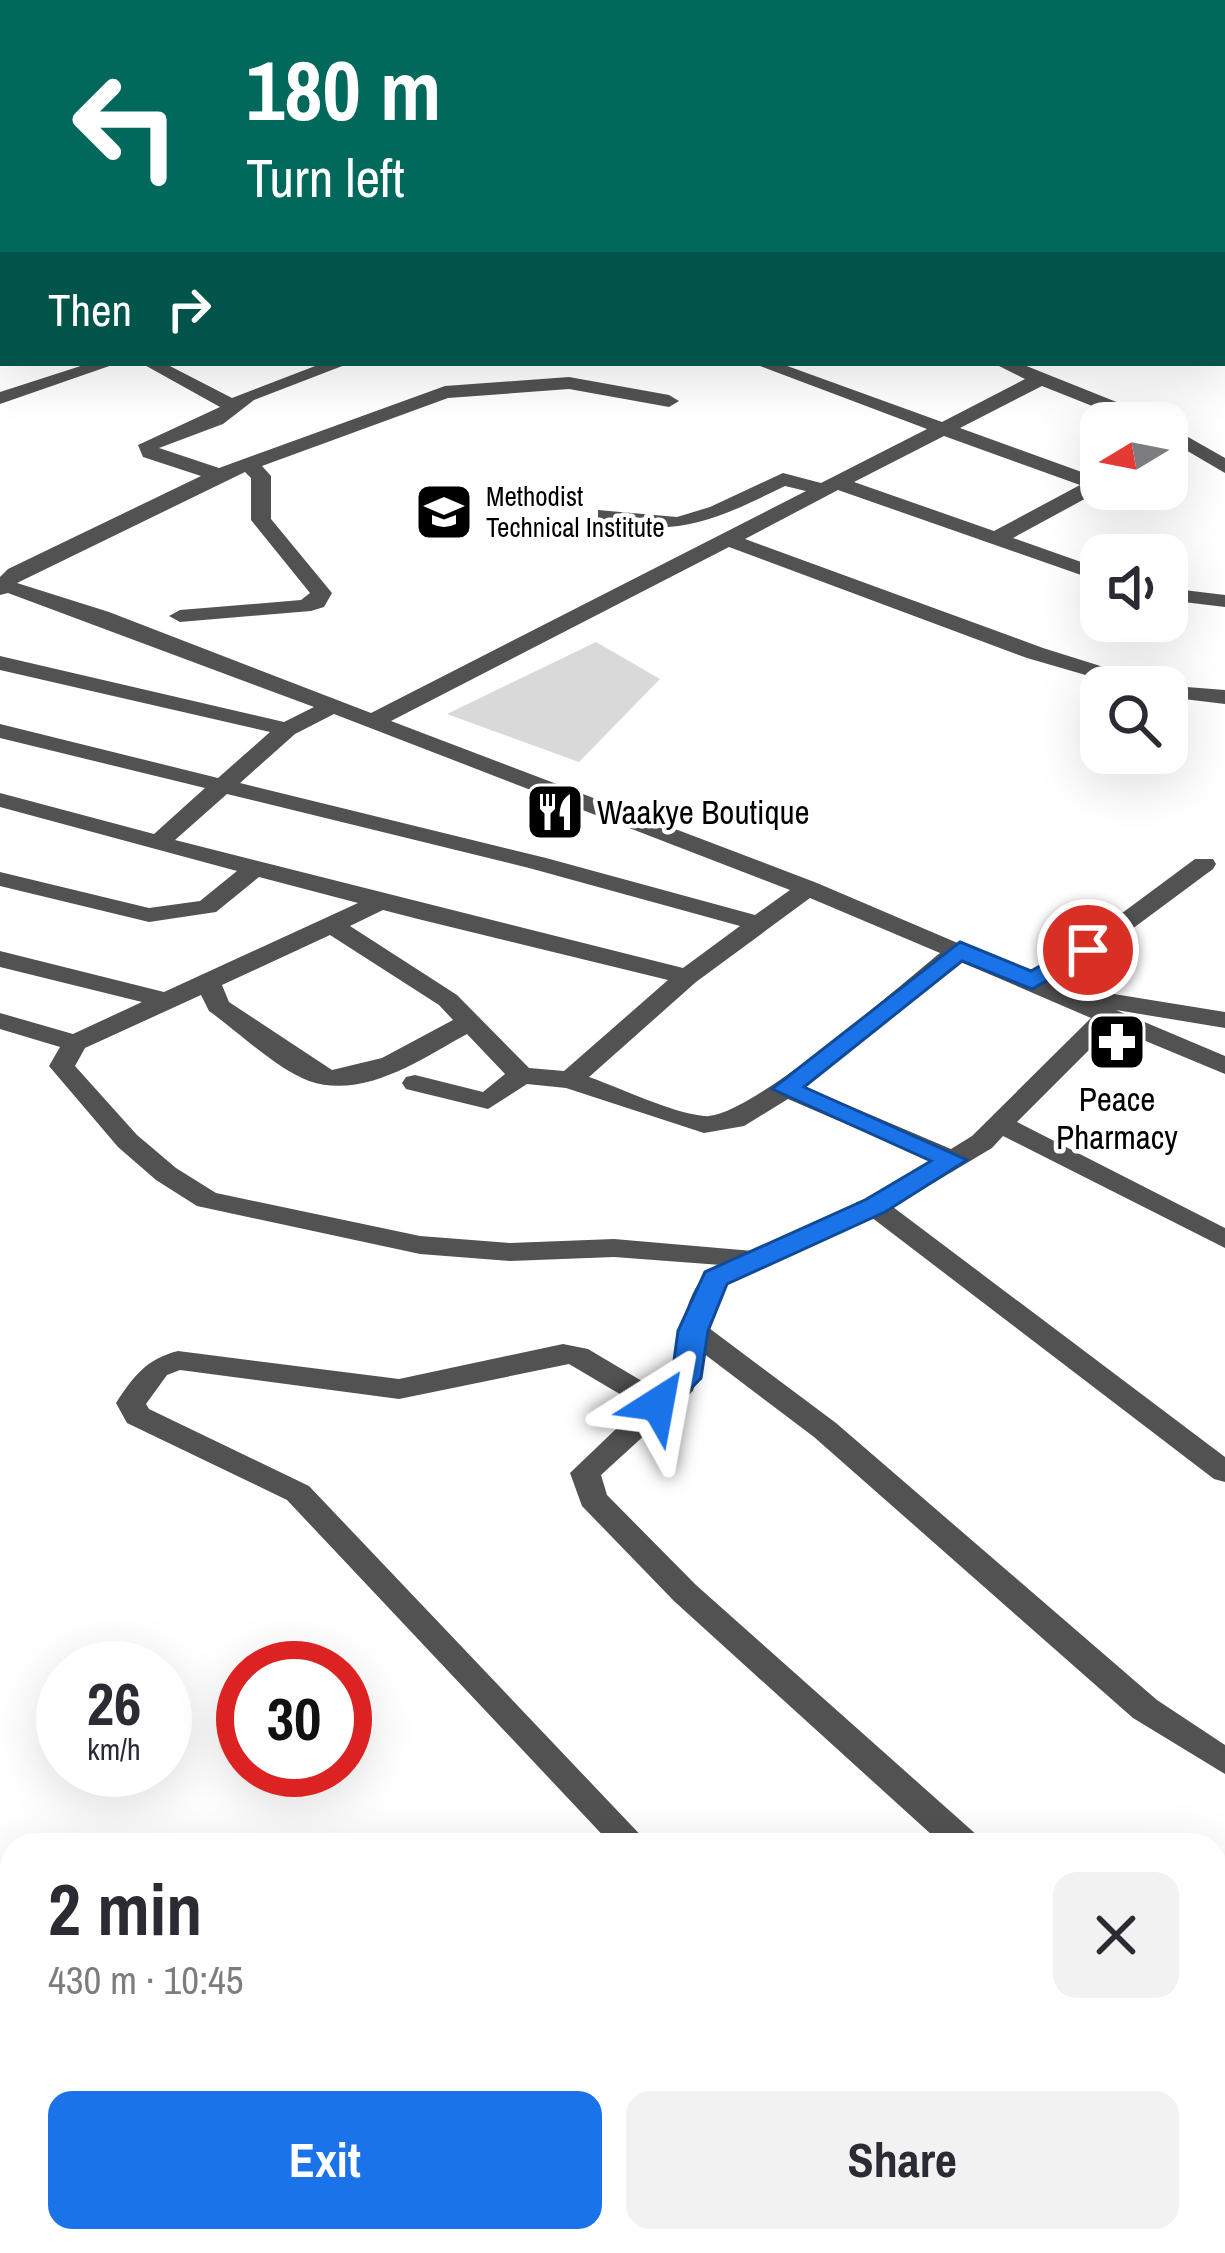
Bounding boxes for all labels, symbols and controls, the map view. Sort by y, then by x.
text: 180 m [246,33,441,146]
icon: left [48,48,204,204]
text: Turn left [246,141,405,214]
icon: right [156,276,222,342]
text: Then [48,279,132,340]
north arrow [1080,402,1188,510]
map controls [1080,402,1188,774]
place label: Methodist Technical Institute [486,478,664,545]
school or university icon: Methodist Technical Institute [413,481,475,543]
button: sound [1080,534,1188,642]
button: search [1080,666,1188,774]
restaurant icon: Waakye Boutique [524,781,586,843]
place label: Waakye Boutique [597,790,810,834]
pin [1037,899,1139,1001]
icon: arrive [1055,917,1121,983]
pharmacy icon: Peace Pharmacy [1086,1011,1148,1073]
place label: Peace Pharmacy [1056,1077,1178,1159]
position arrow [595,1341,721,1467]
speed limit sign: 30 [216,1641,372,1797]
text: 26 [87,1663,141,1744]
text: km/h [87,1729,141,1769]
text: 2 min [48,1860,202,1957]
button: close [1053,1872,1179,1998]
text: 430 m · 10:45 [48,1954,244,2006]
button: Exit [48,2091,602,2229]
button: Share [626,2091,1179,2229]

